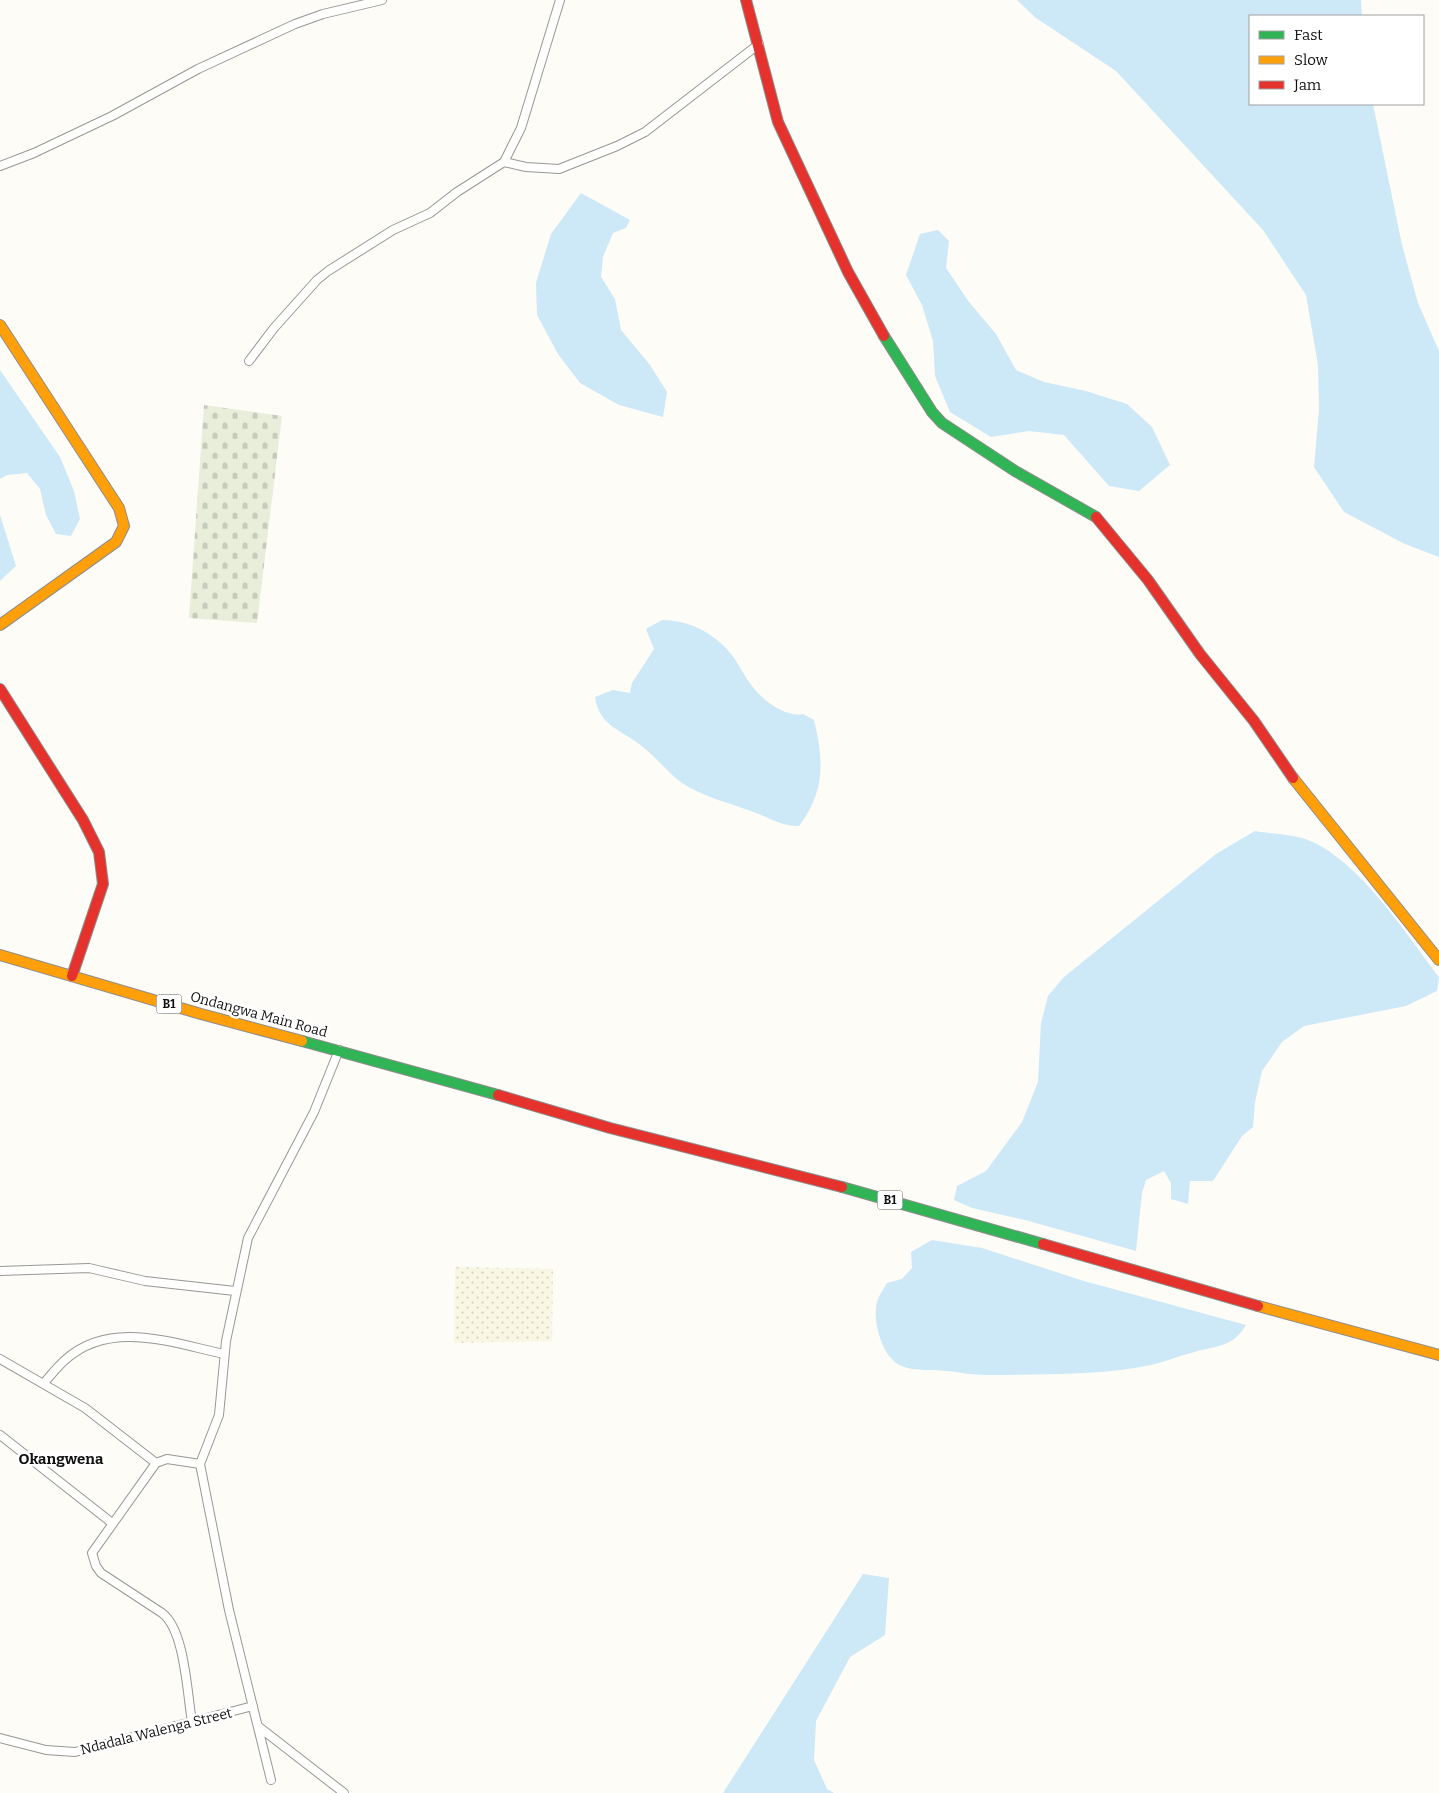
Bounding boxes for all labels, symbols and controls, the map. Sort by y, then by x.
legend [1249,15,1424,105]
text: Fast [1294,26,1323,44]
text: Slow [1294,51,1329,69]
text: Jam [1293,76,1322,94]
street label: Ondangwa Main Road [188,988,329,1041]
road number: B1 [156,994,182,1014]
road number: B1 [878,1190,902,1210]
district label: Okangwena [19,1450,104,1468]
street label: Ndadala Walenga Street [79,1704,234,1759]

